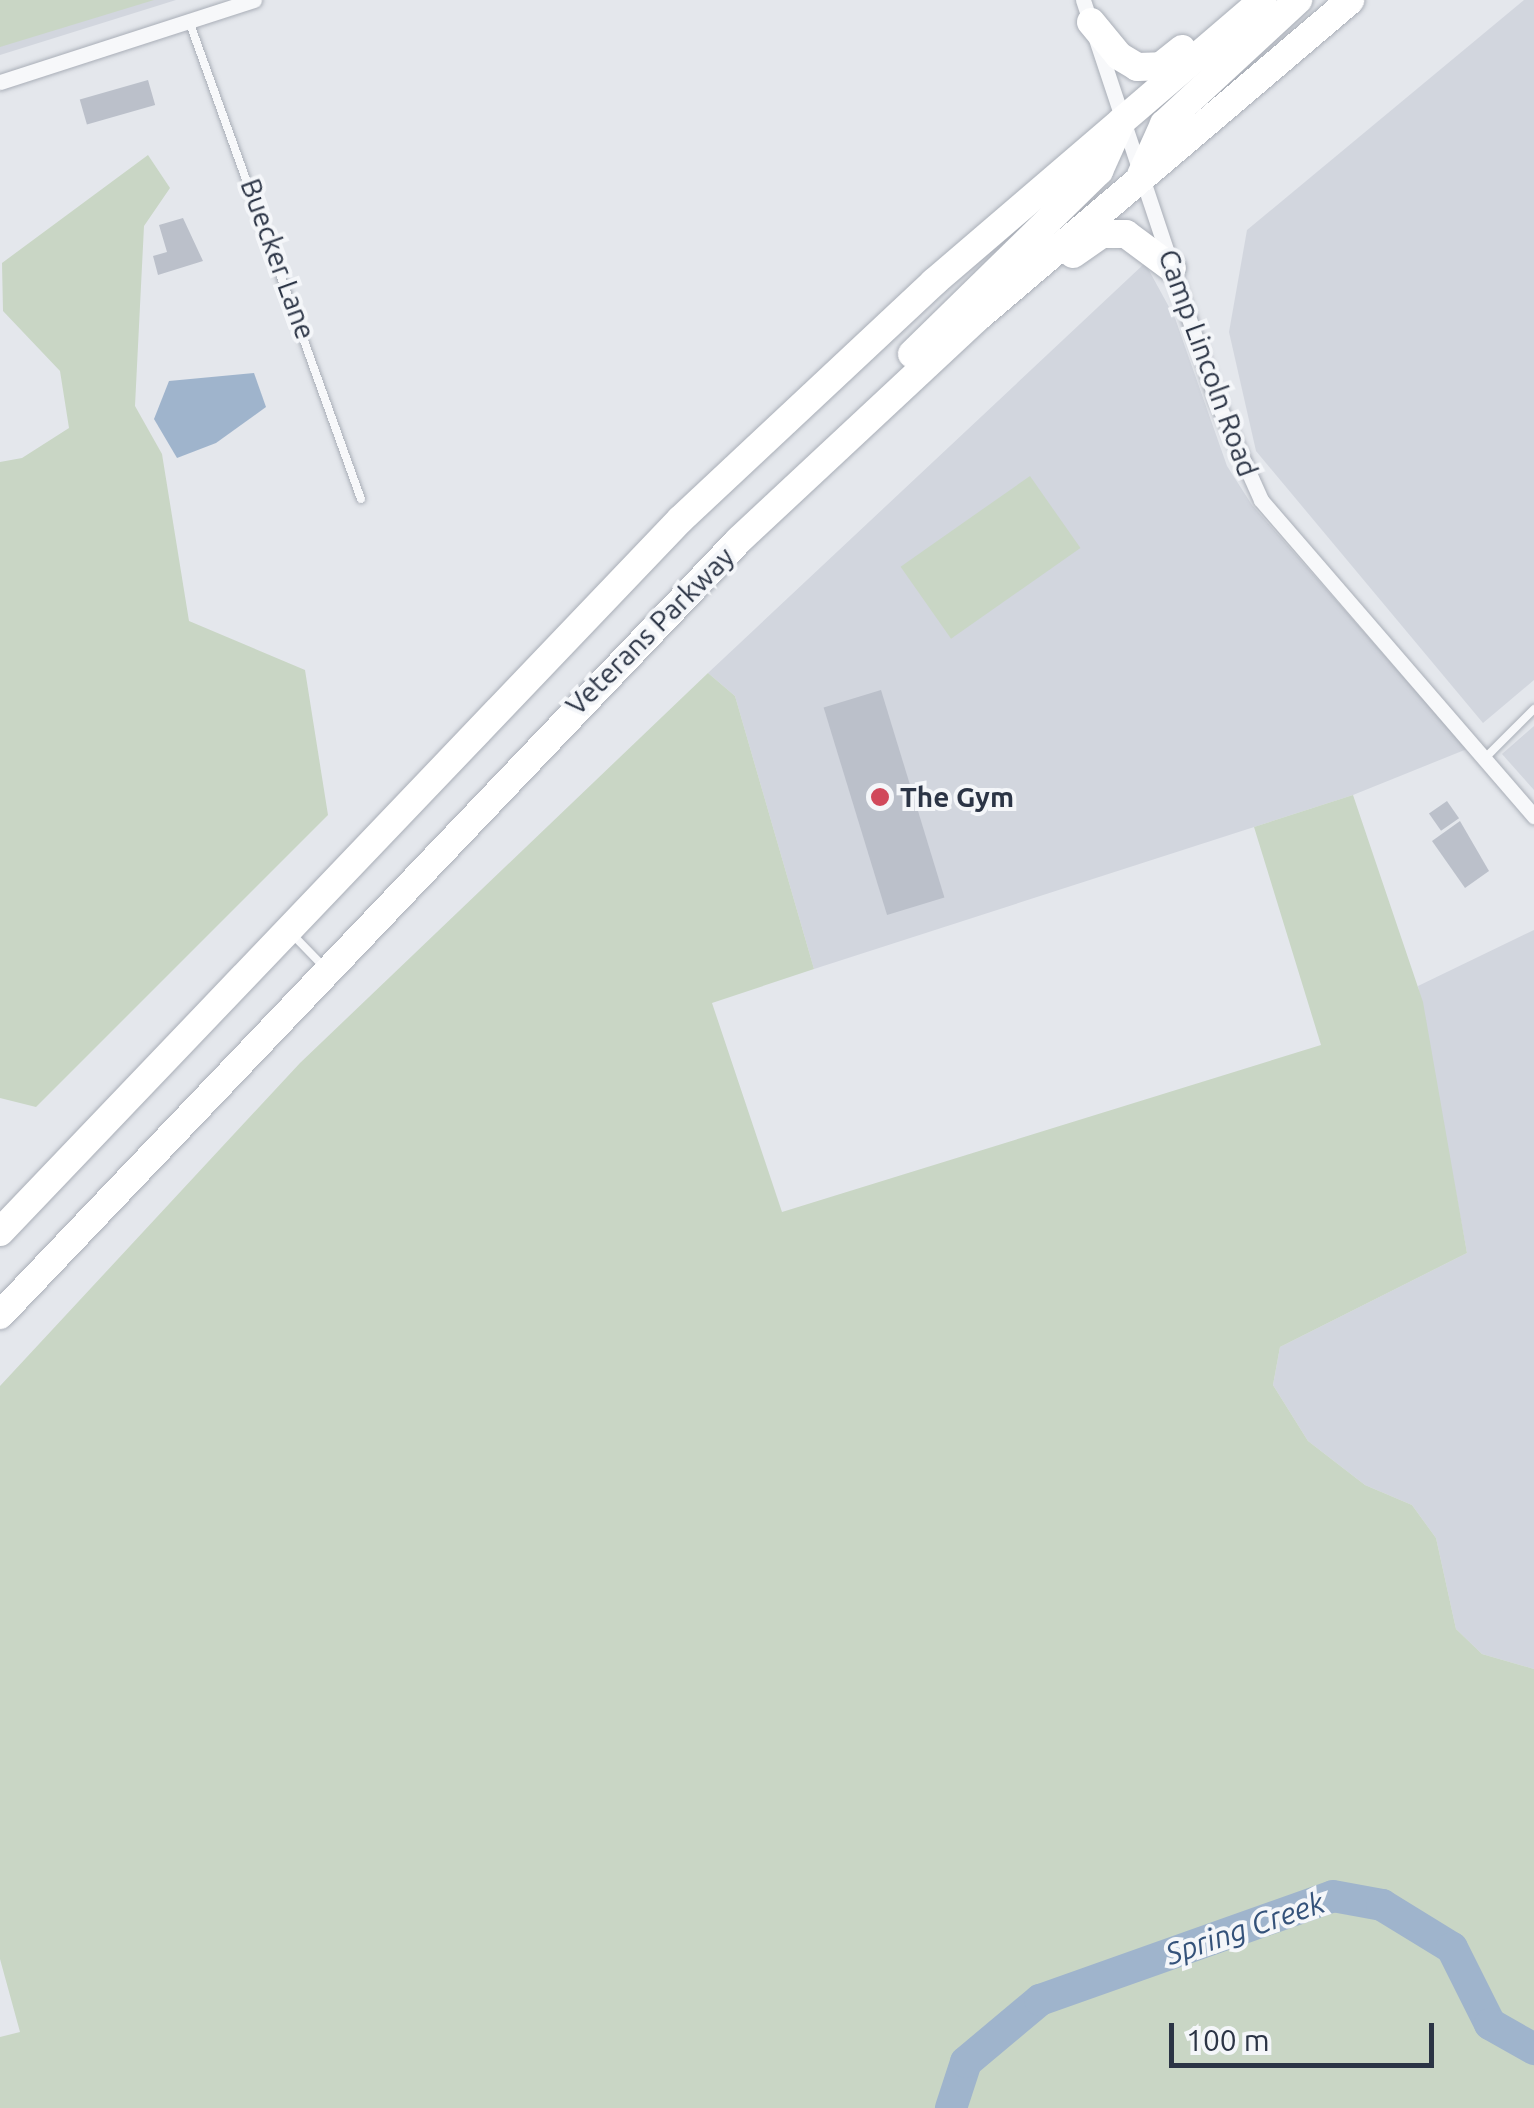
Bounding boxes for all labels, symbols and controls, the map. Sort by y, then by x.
street label: Buecker Lane [233,174,323,344]
street label: Camp Lincoln Road [1151,245,1265,481]
street label: Veterans Parkway [559,540,741,722]
place label: The Gym [900,780,1014,814]
marker: The Gym [869,786,891,808]
water label: Spring Creek [1161,1884,1329,1972]
scale bar [1174,2003,1439,2065]
text: 100 m [1186,2023,1270,2057]

